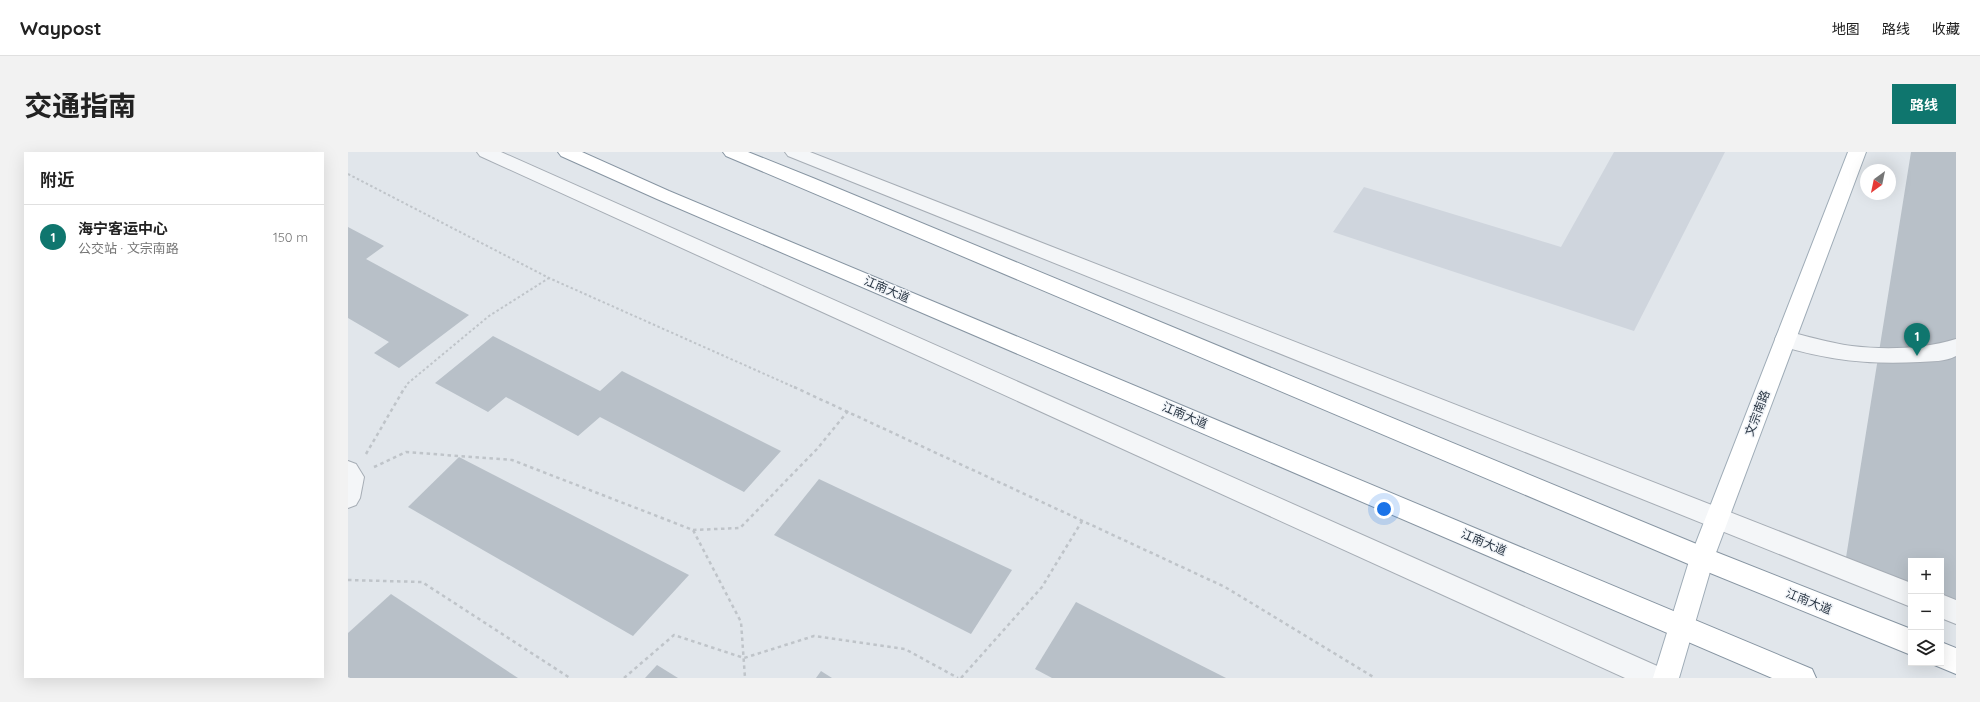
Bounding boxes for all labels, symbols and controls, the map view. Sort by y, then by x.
text: Waypost [20,16,102,40]
text: 地图 [1832,20,1860,38]
text: 路线 [1882,20,1910,38]
text: 收藏 [1932,20,1960,38]
button: 路线 [1892,84,1956,124]
text: 交通指南 [24,88,136,123]
north arrow [1860,164,1896,200]
text: 附近 [40,169,74,190]
text: 海宁客运中心 [78,219,168,238]
text: 1 [50,229,56,245]
text: 150 m [273,229,308,245]
text: 公交站 · 文宗南路 [78,240,179,256]
street label: 江南大道 [862,273,912,305]
pin: 1 [1904,323,1930,356]
street label: 文宗南路 [1741,388,1773,438]
street label: 江南大道 [1160,399,1210,431]
your location [1374,499,1394,519]
street label: 江南大道 [1459,526,1509,558]
map controls [1908,558,1944,666]
button: + [1908,558,1944,594]
street label: 江南大道 [1784,585,1834,617]
button: − [1908,594,1944,630]
button: layers [1908,630,1944,666]

